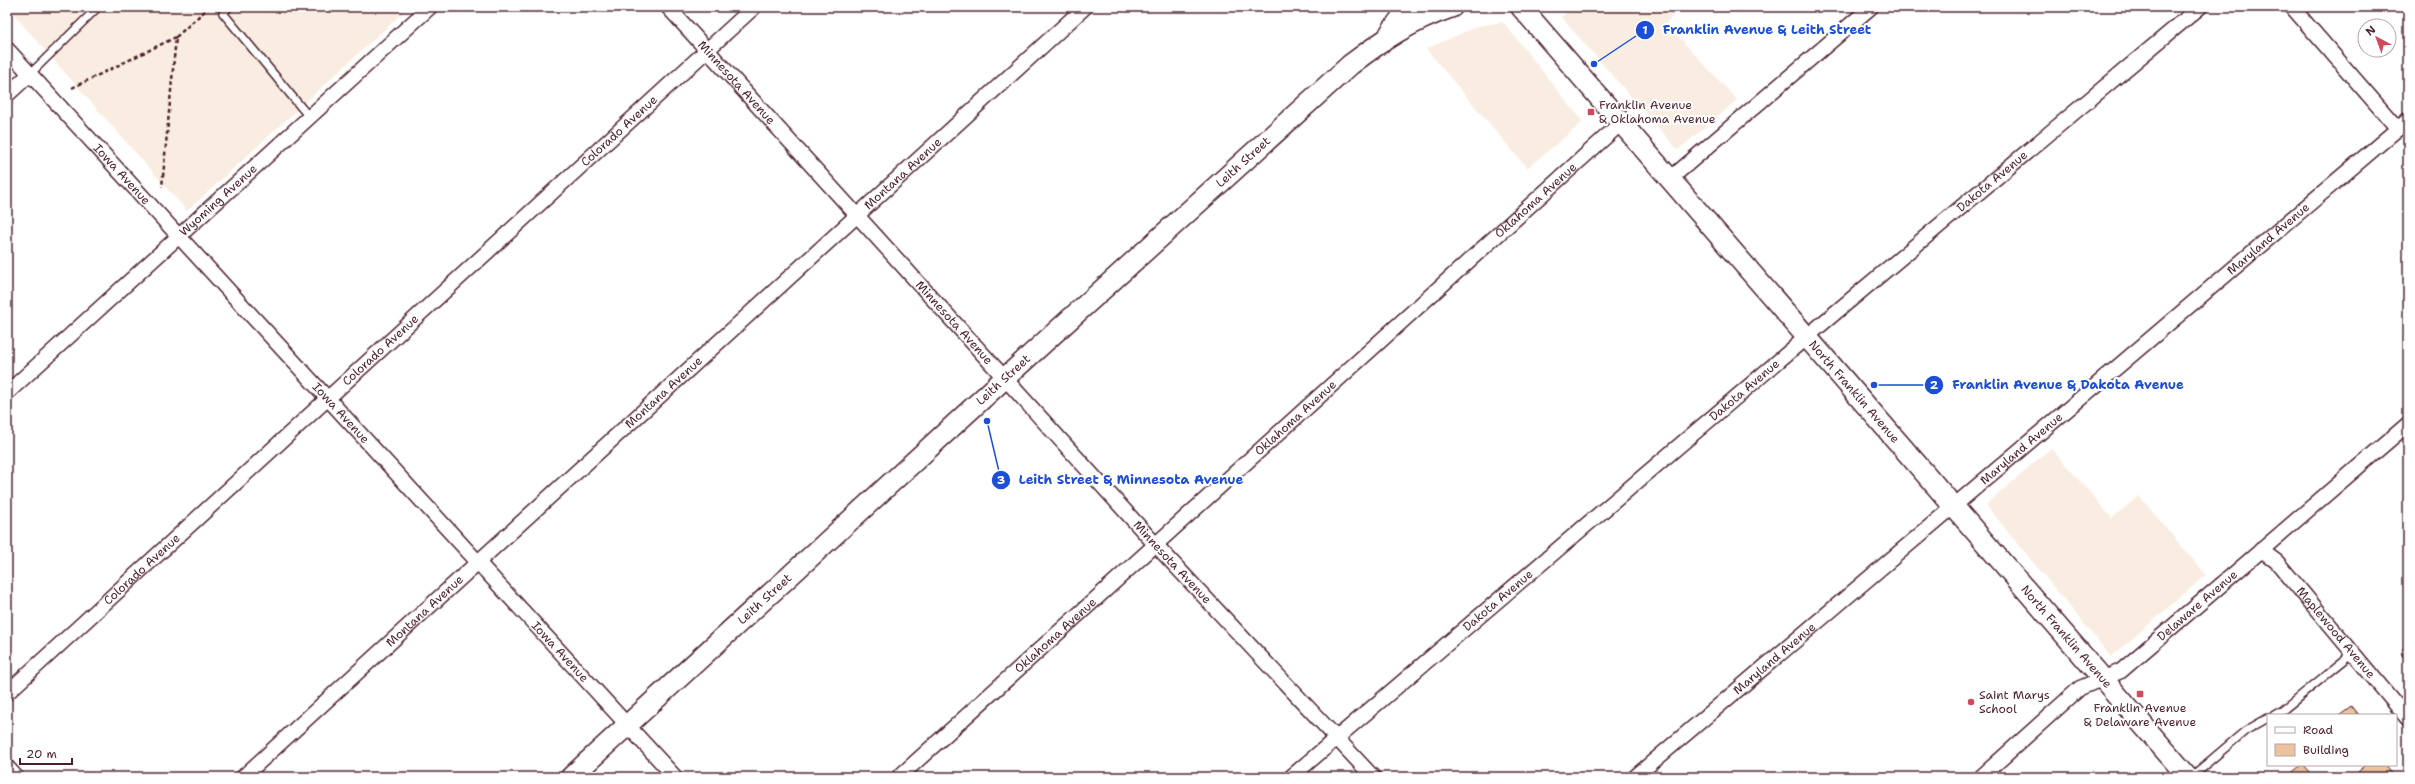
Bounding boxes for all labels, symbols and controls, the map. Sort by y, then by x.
callout: Franklin Avenue & Leith Street [1635,17,1879,42]
north arrow [2357,18,2397,58]
text: Franklin Avenue & Leith Street [1663,21,1871,38]
text: 1 [1642,22,1648,38]
text: N [2363,22,2379,39]
street label: Minnesota Avenue [694,37,779,128]
street label: Colorado Avenue [577,92,661,170]
place label: Franklin Avenue & Oklahoma Avenue [1599,97,1716,127]
marker: Franklin Avenue & Oklahoma Avenue [1586,107,1596,117]
street label: Leith Street [1212,133,1274,191]
street label: Montana Avenue [861,134,945,213]
street label: Iowa Avenue [90,140,154,208]
street label: Dakota Avenue [1953,147,2031,216]
street label: Oklahoma Avenue [1491,159,1580,242]
street label: Wyoming Avenue [176,161,261,240]
street label: Maryland Avenue [2224,199,2313,278]
street label: Minnesota Avenue [912,277,996,368]
street label: Colorado Avenue [339,311,422,389]
street label: North Franklin Avenue [1805,337,1903,447]
street label: Leith Street [973,351,1034,409]
street label: Montana Avenue [621,353,706,432]
street label: Dakota Avenue [1706,355,1783,425]
callout: Franklin Avenue & Dakota Avenue [1924,372,2192,397]
street label: Oklahoma Avenue [1251,376,1340,459]
text: Franklin Avenue & Dakota Avenue [1952,376,2184,393]
text: 2 [1930,377,1939,393]
street label: Iowa Avenue [309,379,373,447]
street label: Maryland Avenue [1977,409,2066,488]
callout: Leith Street & Minnesota Avenue [991,467,1252,492]
text: Leith Street & Minnesota Avenue [1019,471,1243,488]
text: 3 [997,472,1005,488]
street label: Minnesota Avenue [1130,517,1215,607]
street label: Colorado Avenue [100,530,184,608]
street label: Dakota Avenue [1459,566,1537,635]
street label: Delaware Avenue [2154,566,2241,644]
street label: Leith Street [734,570,795,628]
street label: Montana Avenue [382,571,467,650]
street label: North Franklin Avenue [2017,582,2116,692]
street label: Maplewood Avenue [2293,583,2379,682]
street label: Oklahoma Avenue [1011,594,1100,677]
street label: Iowa Avenue [528,618,592,686]
street label: Maryland Avenue [1730,619,1819,698]
place label: Saint Marys School [1979,687,2050,717]
marker: Franklin Avenue & Delaware Avenue [2135,689,2145,699]
marker: Saint Marys School [1966,697,1976,707]
place label: Franklin Avenue & Delaware Avenue [2084,700,2196,730]
legend [2267,714,2397,766]
text: Road [2303,722,2334,738]
scale bar [20,740,72,766]
text: Building [2303,742,2349,758]
text: 20 m [26,746,57,762]

